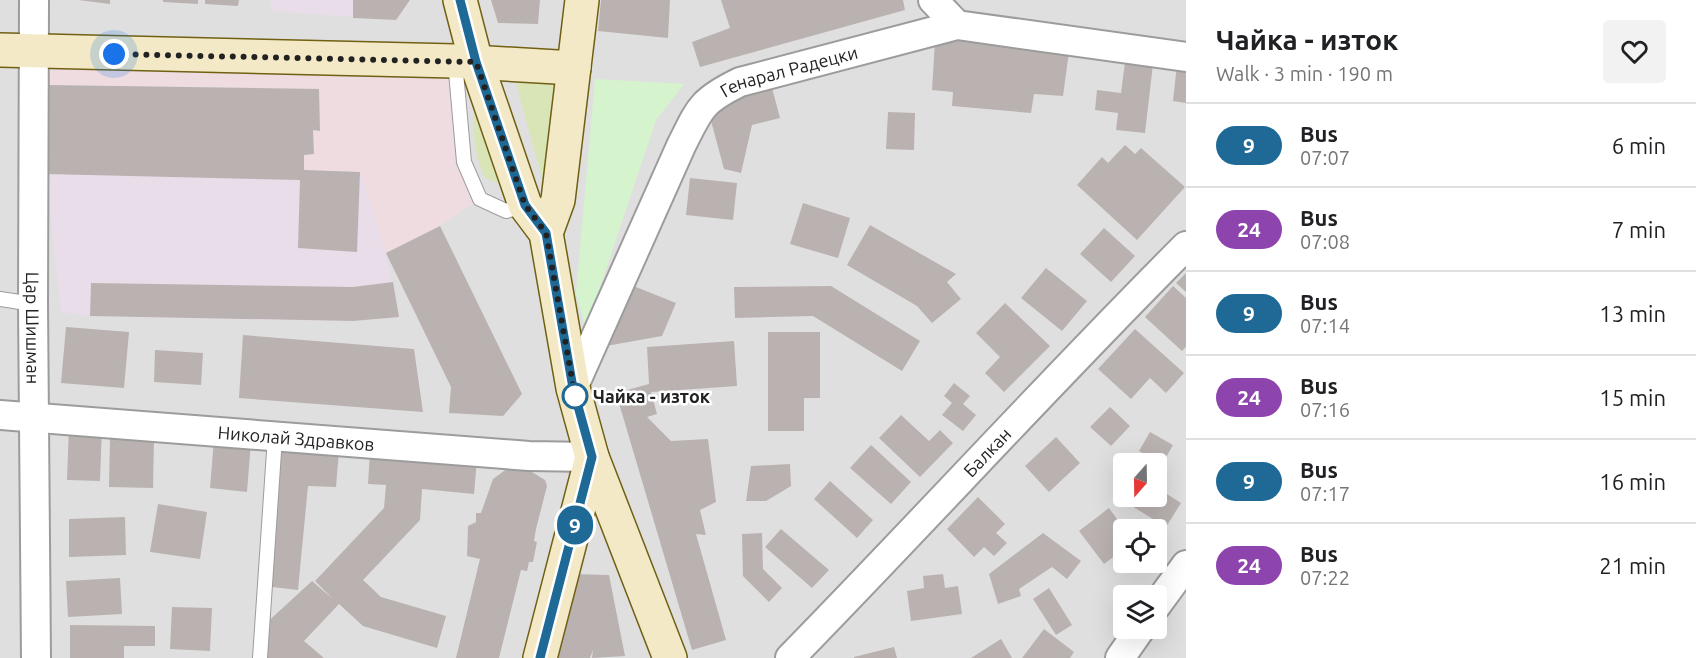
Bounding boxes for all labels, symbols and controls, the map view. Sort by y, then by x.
button: heart [1603,20,1666,83]
text: Чайка - изток [1216,24,1398,55]
your location [99,39,129,69]
street label: Генарал Радецки [716,42,860,101]
text: Walk · 3 min · 190 m [1216,62,1393,85]
text: Bus [1300,121,1338,146]
text: 9 [1243,133,1255,157]
text: 6 min [1612,133,1666,158]
text: 07:07 [1300,146,1350,169]
text: Bus [1300,205,1338,230]
text: 24 [1237,217,1261,241]
text: 7 min [1612,217,1666,242]
text: 07:08 [1300,230,1350,253]
street label: Цар Шишман [23,272,44,384]
text: Bus [1300,289,1338,314]
text: 9 [1243,301,1255,325]
text: 13 min [1599,301,1666,326]
text: 07:14 [1300,314,1350,337]
text: Bus [1300,373,1338,398]
marker: Чайка - изток [562,383,588,409]
text: 24 [1237,385,1261,409]
text: 15 min [1599,385,1666,410]
place label: Чайка - изток [593,386,711,406]
text: 07:16 [1300,398,1350,421]
street label: Николай Здравков [217,422,375,454]
street label: Балкан [959,423,1015,481]
north arrow [1113,453,1167,507]
map controls [1113,453,1167,639]
text: Bus [1300,457,1338,482]
text: 9 [1243,469,1255,493]
text: 16 min [1599,469,1666,494]
text: 07:17 [1300,482,1350,505]
line badge: 9 [556,506,594,544]
text: 9 [569,513,581,537]
button: locate [1113,519,1167,573]
text: Bus [1300,541,1338,566]
text: 24 [1237,553,1261,577]
text: 21 min [1599,553,1666,578]
text: 07:22 [1300,566,1350,589]
button: layers [1113,585,1167,639]

